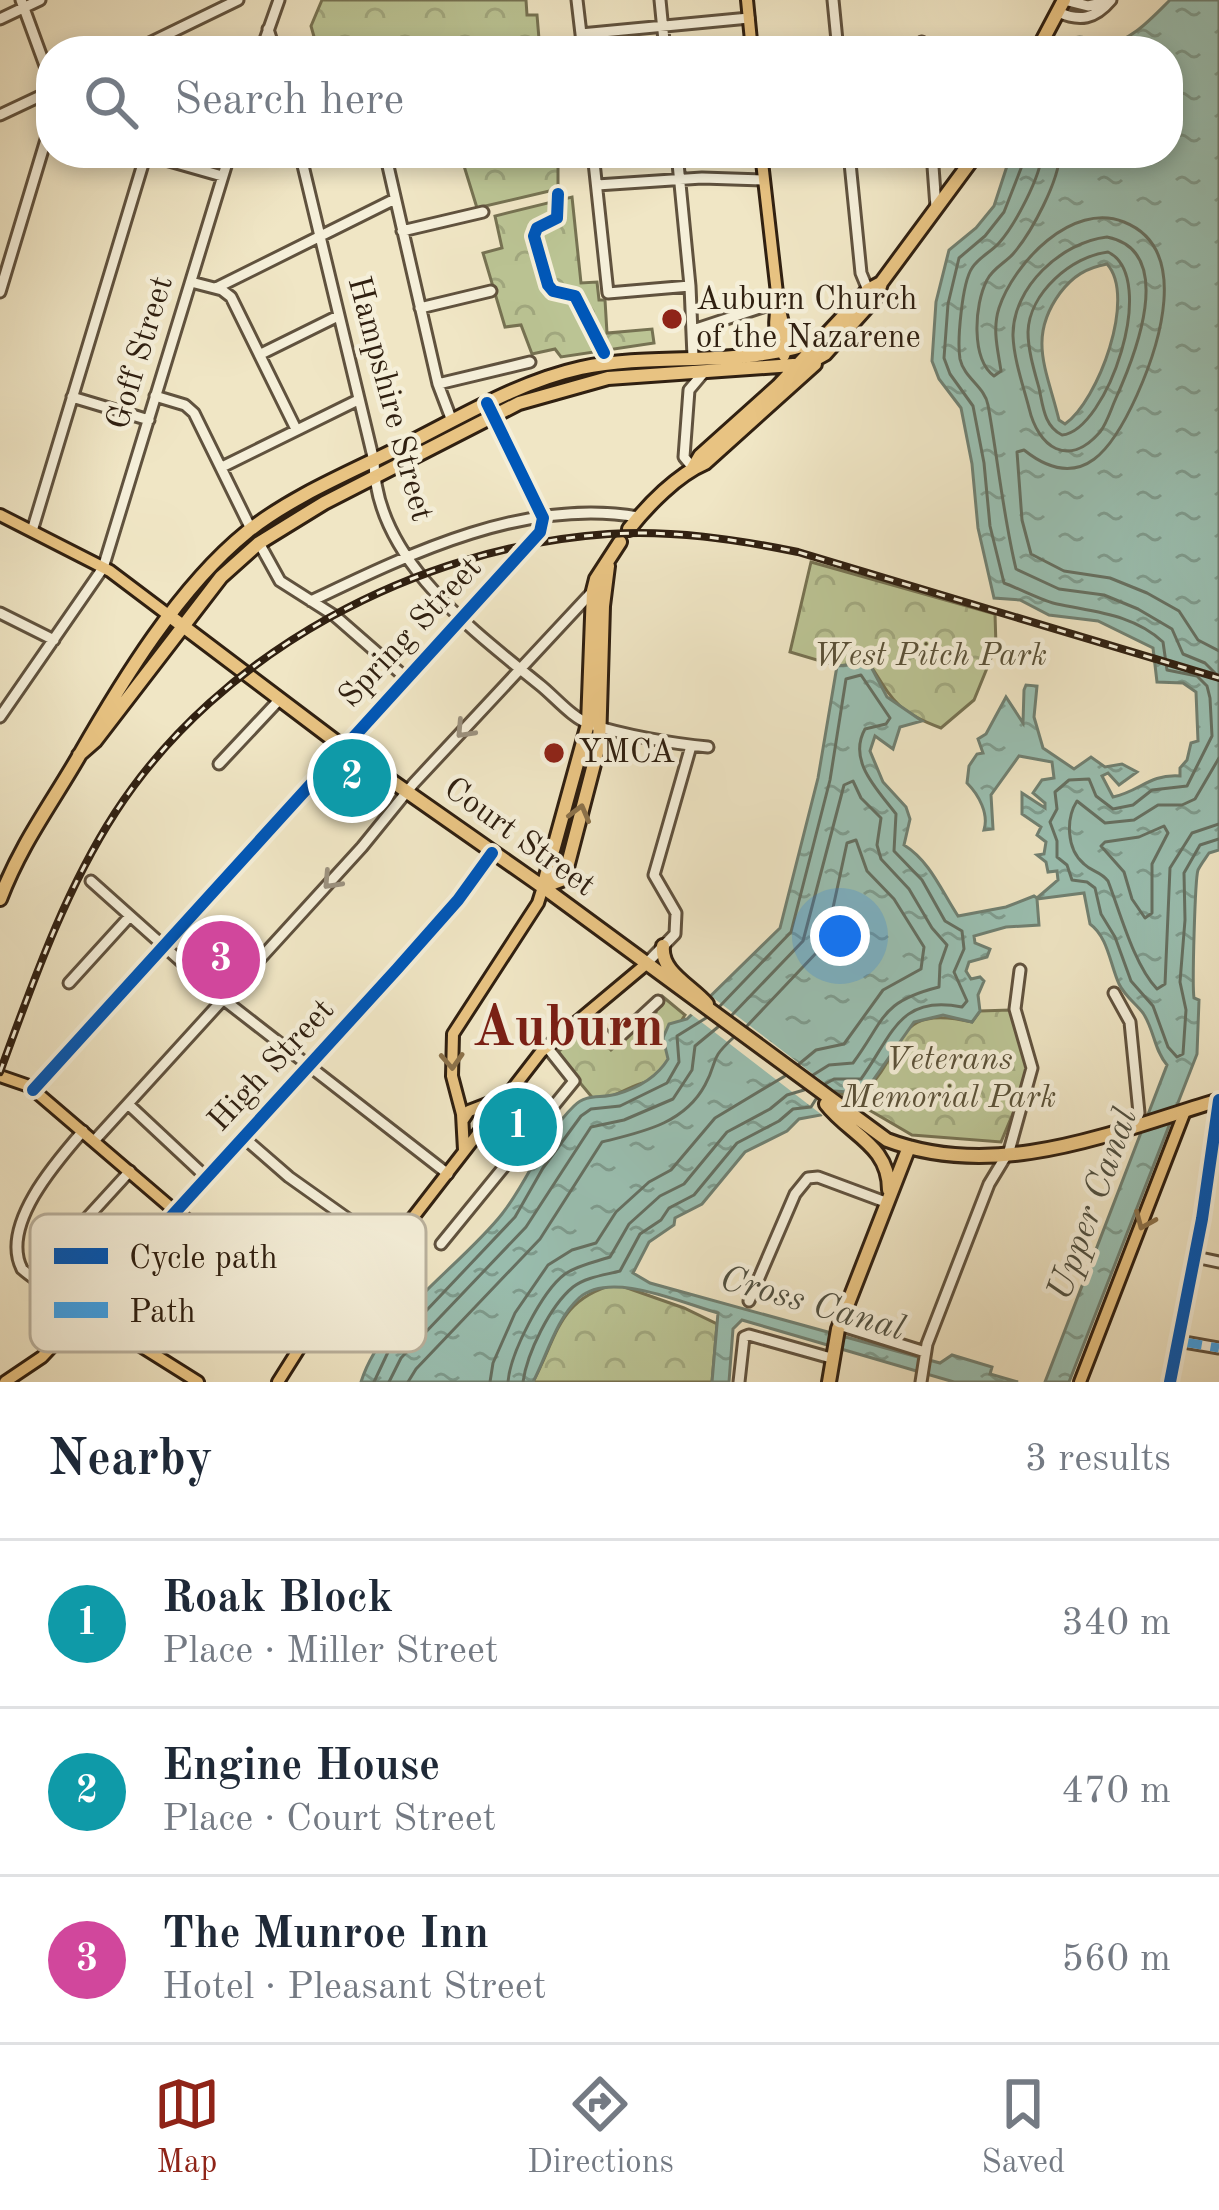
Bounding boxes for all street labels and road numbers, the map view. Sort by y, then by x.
street label: Goff Street [102,272,180,434]
street label: Hampshire Street [340,273,438,525]
street label: Spring Street [333,551,489,715]
street label: Court Street [437,772,601,904]
street label: High Street [203,994,341,1138]

